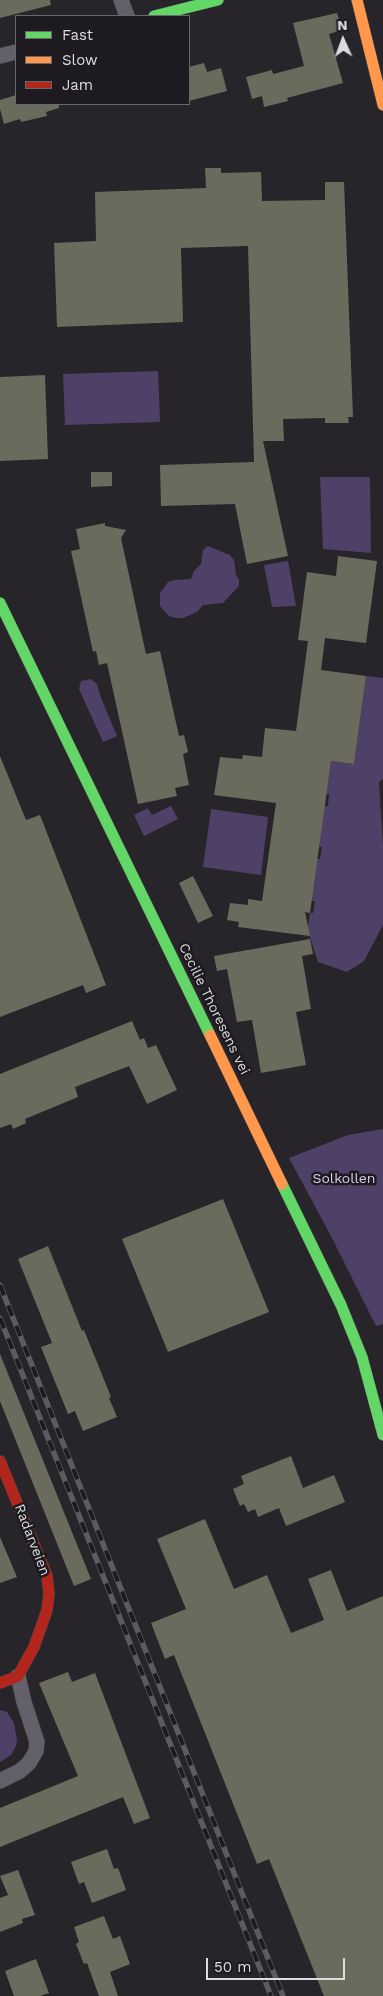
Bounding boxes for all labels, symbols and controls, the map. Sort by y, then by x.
legend [15,15,190,105]
north arrow [318,15,368,65]
text: N [337,17,348,33]
text: Fast [62,26,93,44]
text: Slow [62,51,98,69]
text: Jam [62,76,93,94]
street label: Cecilie Thoresens vei [175,940,253,1078]
park label: Solkollen [312,1171,376,1187]
street label: Radarveien [11,1502,53,1578]
scale bar [208,1948,347,1980]
text: 50 m [214,1958,251,1976]

